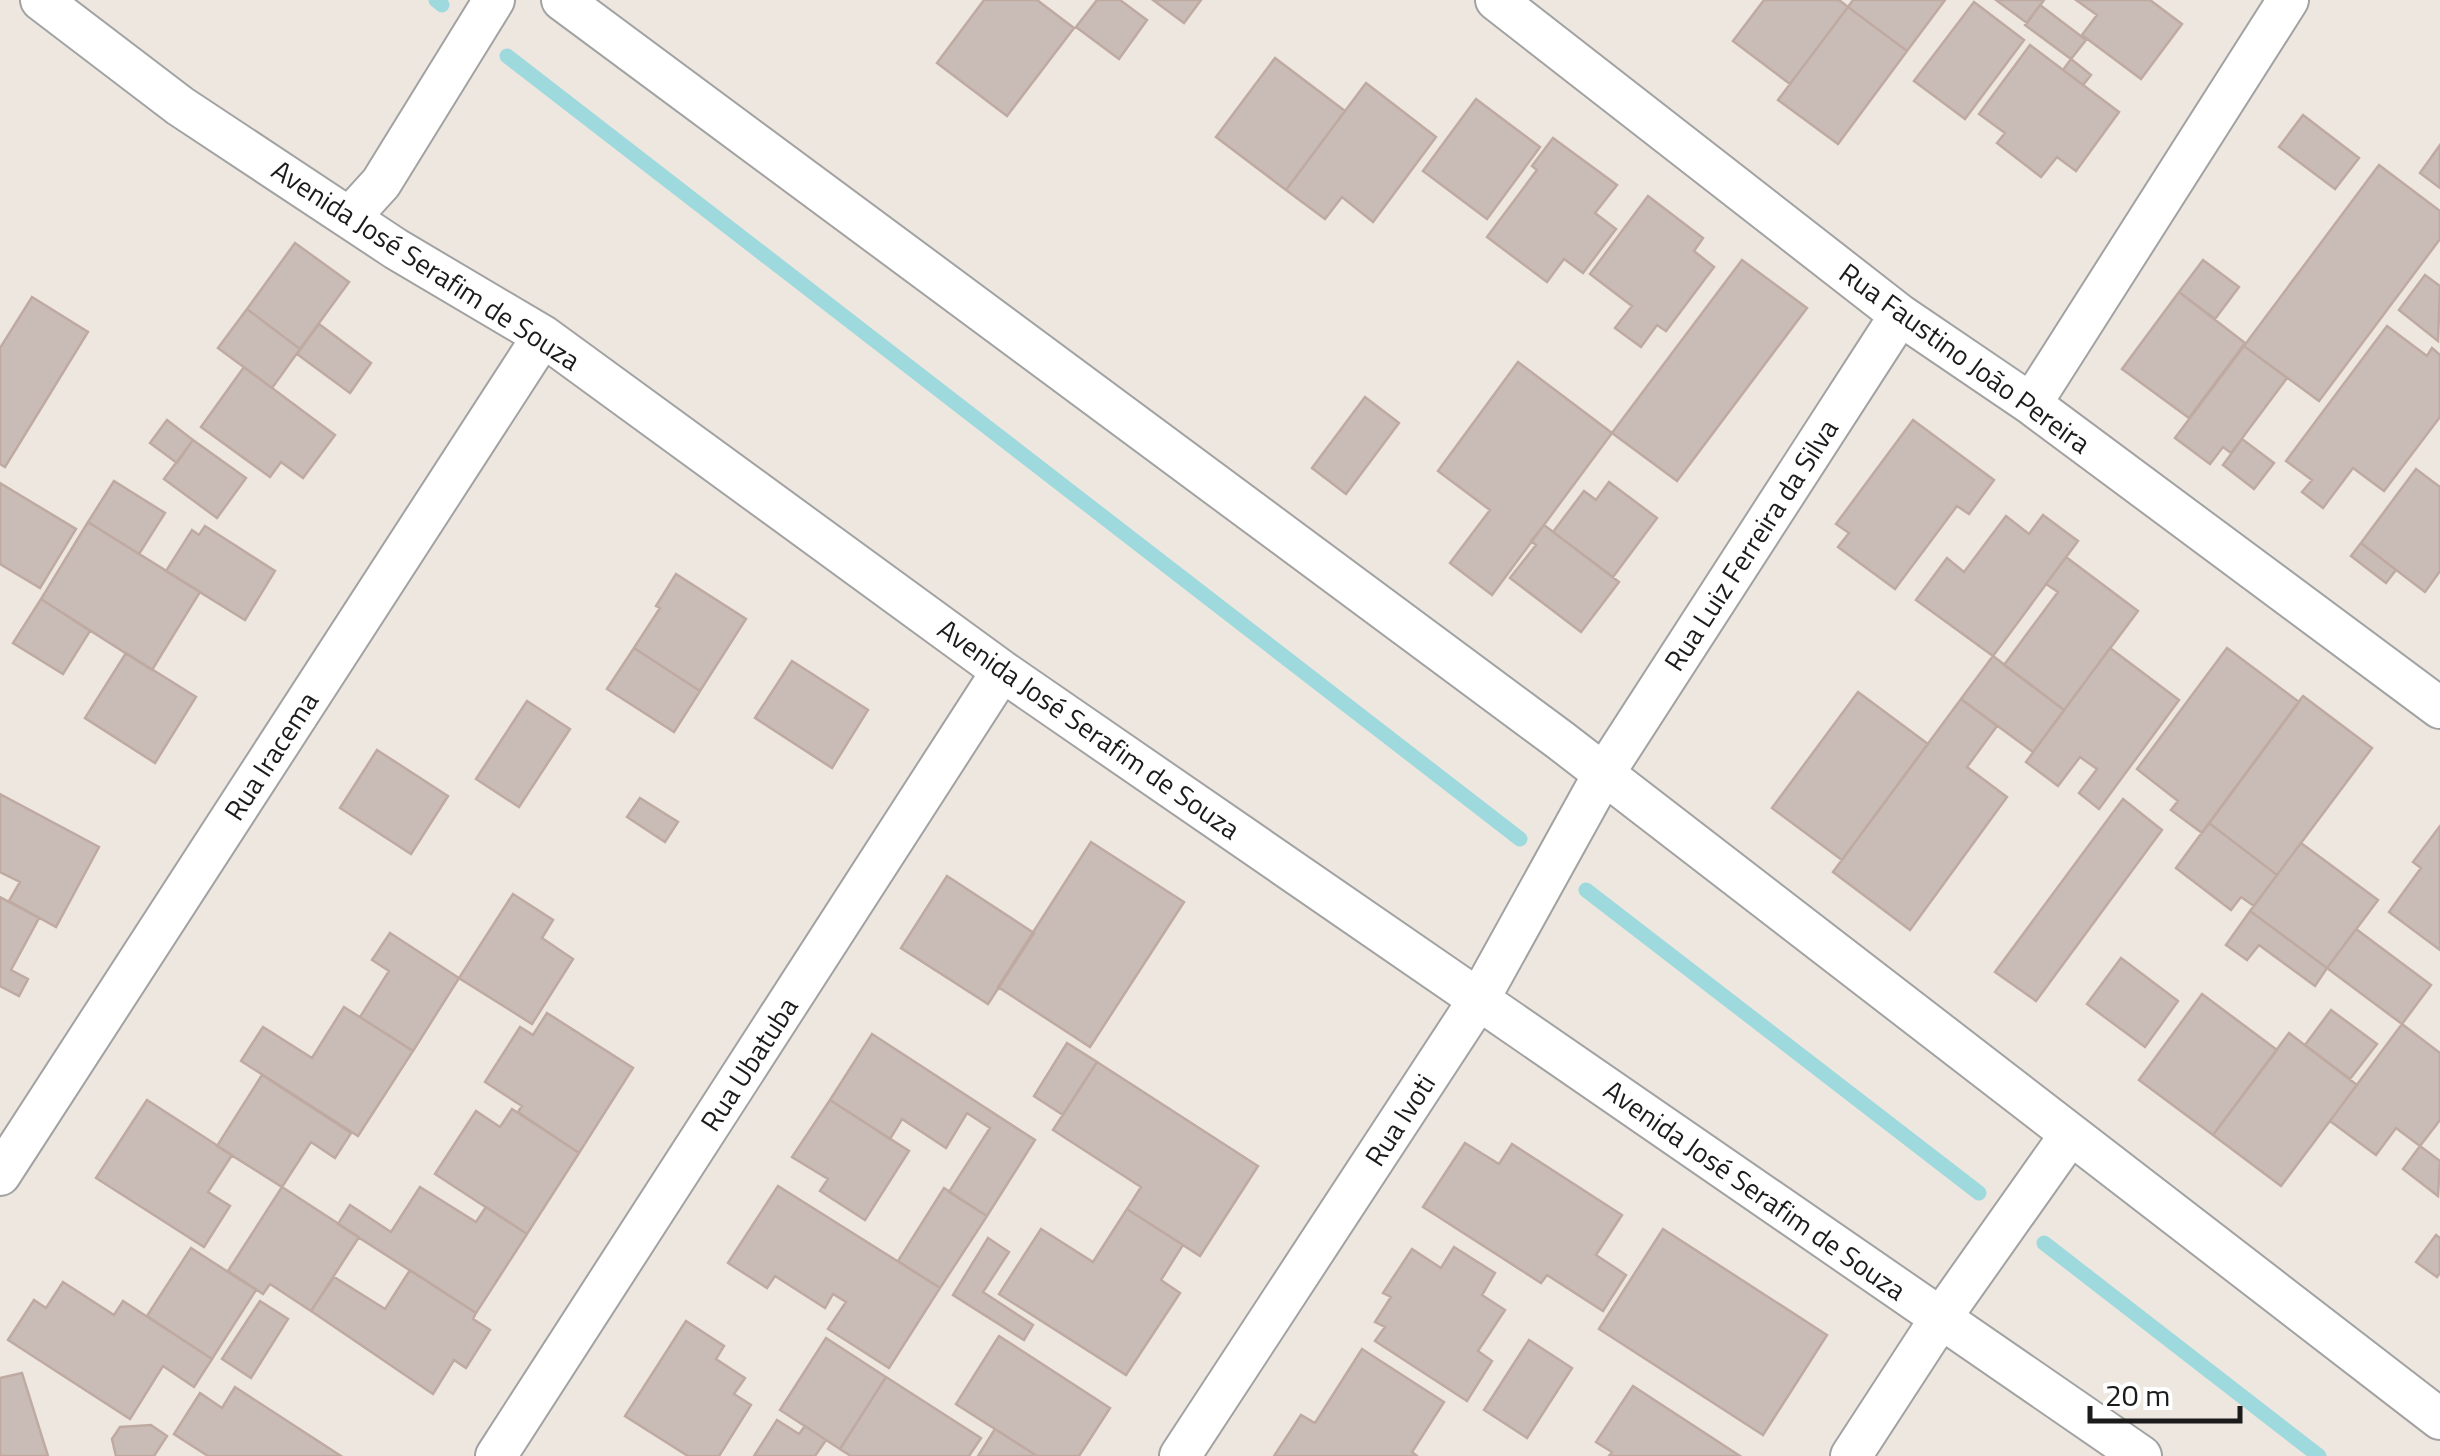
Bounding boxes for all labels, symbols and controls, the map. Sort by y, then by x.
street label: Avenida José Serafim de Souza [263,148,589,381]
street label: Rua Faustino João Pereira [1831,252,2100,464]
street label: Rua Luiz Ferreira da Silva [1653,410,1848,679]
street label: Avenida José Serafim de Souza [929,608,1249,850]
street label: Rua Iracema [213,683,328,829]
street label: Rua Ubatuba [689,988,808,1139]
street label: Rua Ivoti [1354,1065,1446,1175]
street label: Avenida José Serafim de Souza [1595,1069,1915,1311]
scale bar [2090,1361,2240,1423]
text: 20 m [2105,1372,2170,1418]

